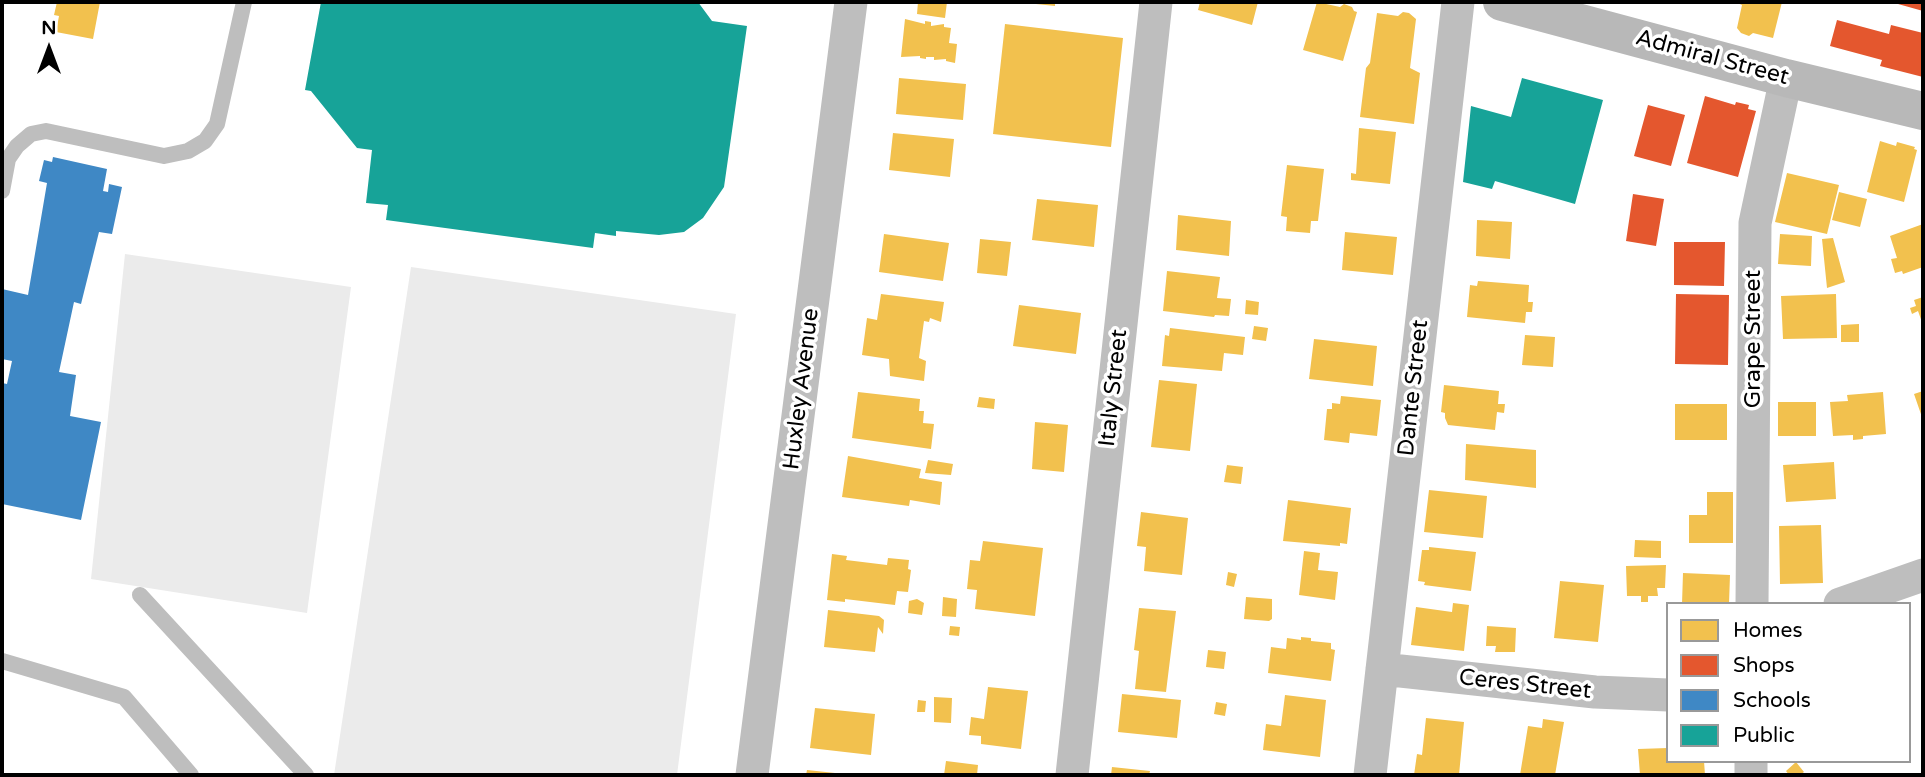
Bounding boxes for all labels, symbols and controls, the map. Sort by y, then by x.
north arrow [14,14,84,84]
text: N [41,17,57,39]
street label: Admiral Street [1632,24,1792,92]
street label: Grape Street [1740,270,1768,408]
street label: Huxley Avenue [778,307,826,471]
street label: Dante Street [1393,318,1435,458]
street label: Italy Street [1094,328,1134,448]
legend [1666,602,1911,763]
text: Homes [1733,618,1803,643]
text: Shops [1733,653,1795,678]
street label: Ceres Street [1457,664,1593,706]
text: Schools [1733,688,1811,713]
text: Public [1733,723,1795,748]

